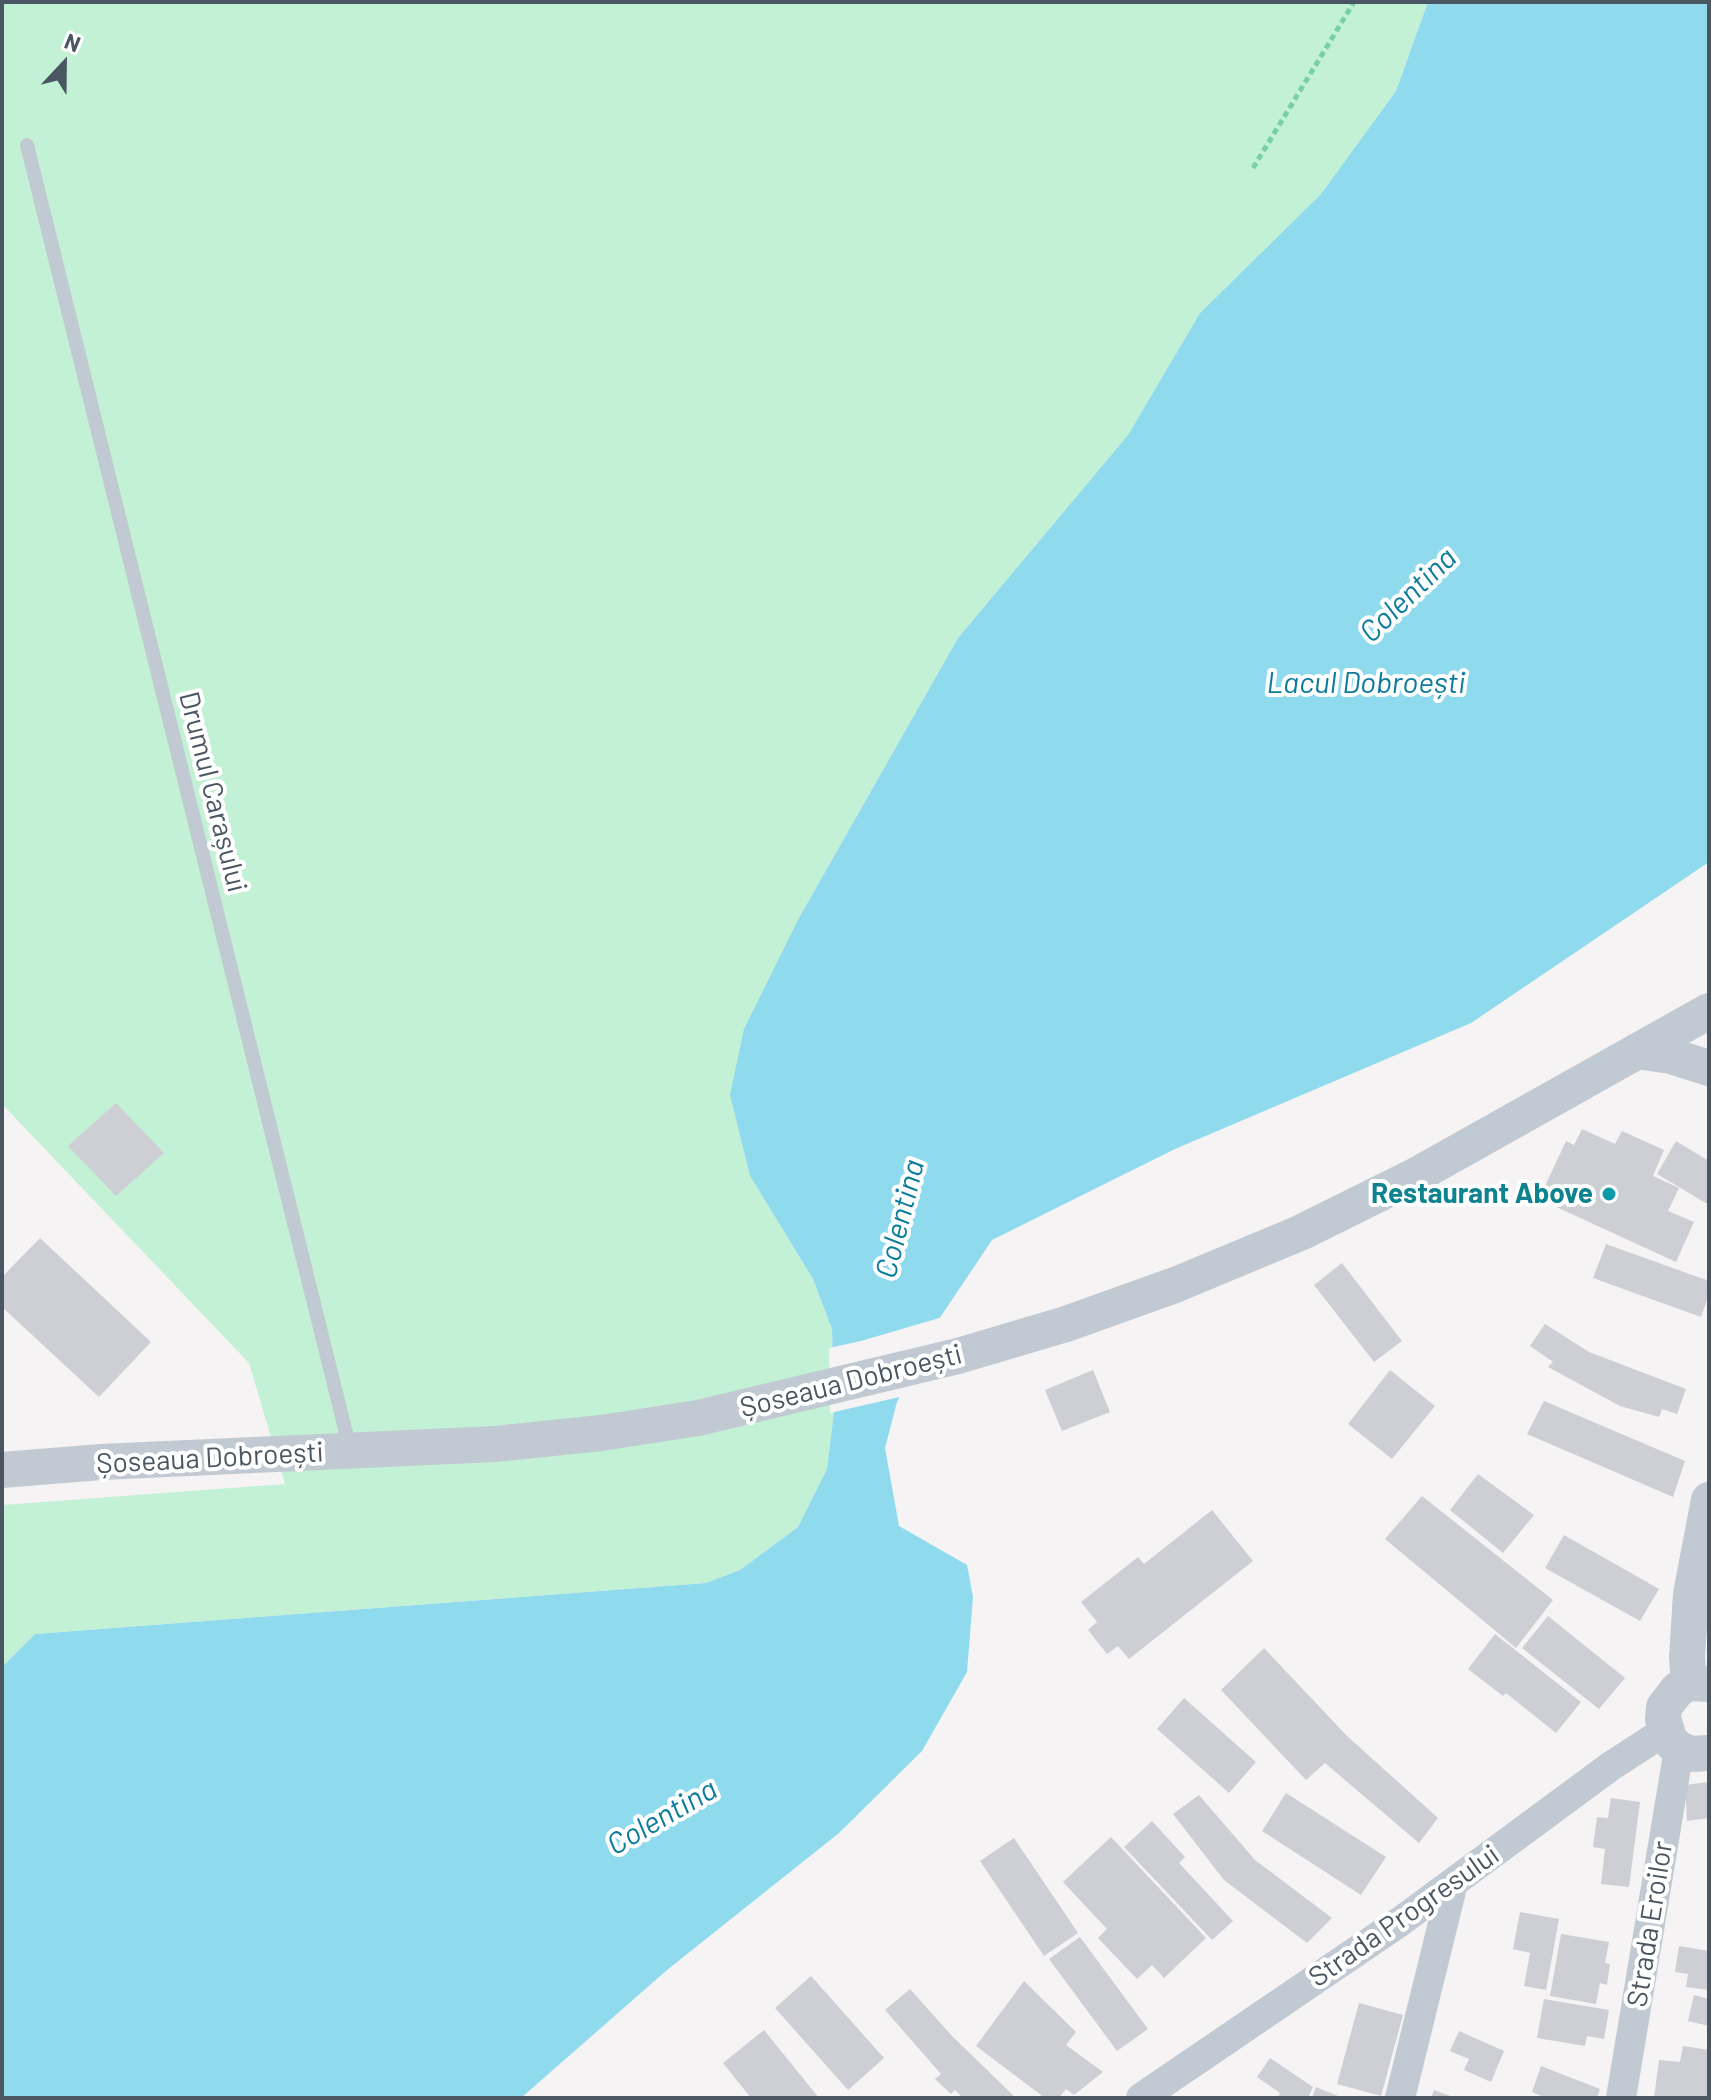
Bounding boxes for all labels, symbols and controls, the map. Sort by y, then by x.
north arrow [24,24,104,104]
text: N [61,27,85,57]
water label: Colentina [1352,540,1464,650]
water label: Lacul Dobroești [1267,665,1465,701]
street label: Drumul Carașului [172,688,254,896]
water label: Colentina [868,1156,932,1282]
place label: Restaurant Above [1371,1177,1593,1211]
marker: Restaurant Above [1600,1185,1618,1203]
street label: Șoseaua Dobroești [736,1337,966,1425]
street label: Șoseaua Dobroești [95,1435,325,1481]
water label: Colentina [601,1771,723,1863]
street label: Strada Progresului [1302,1838,1506,1994]
street label: Strada Eroilor [1620,1839,1680,2009]

